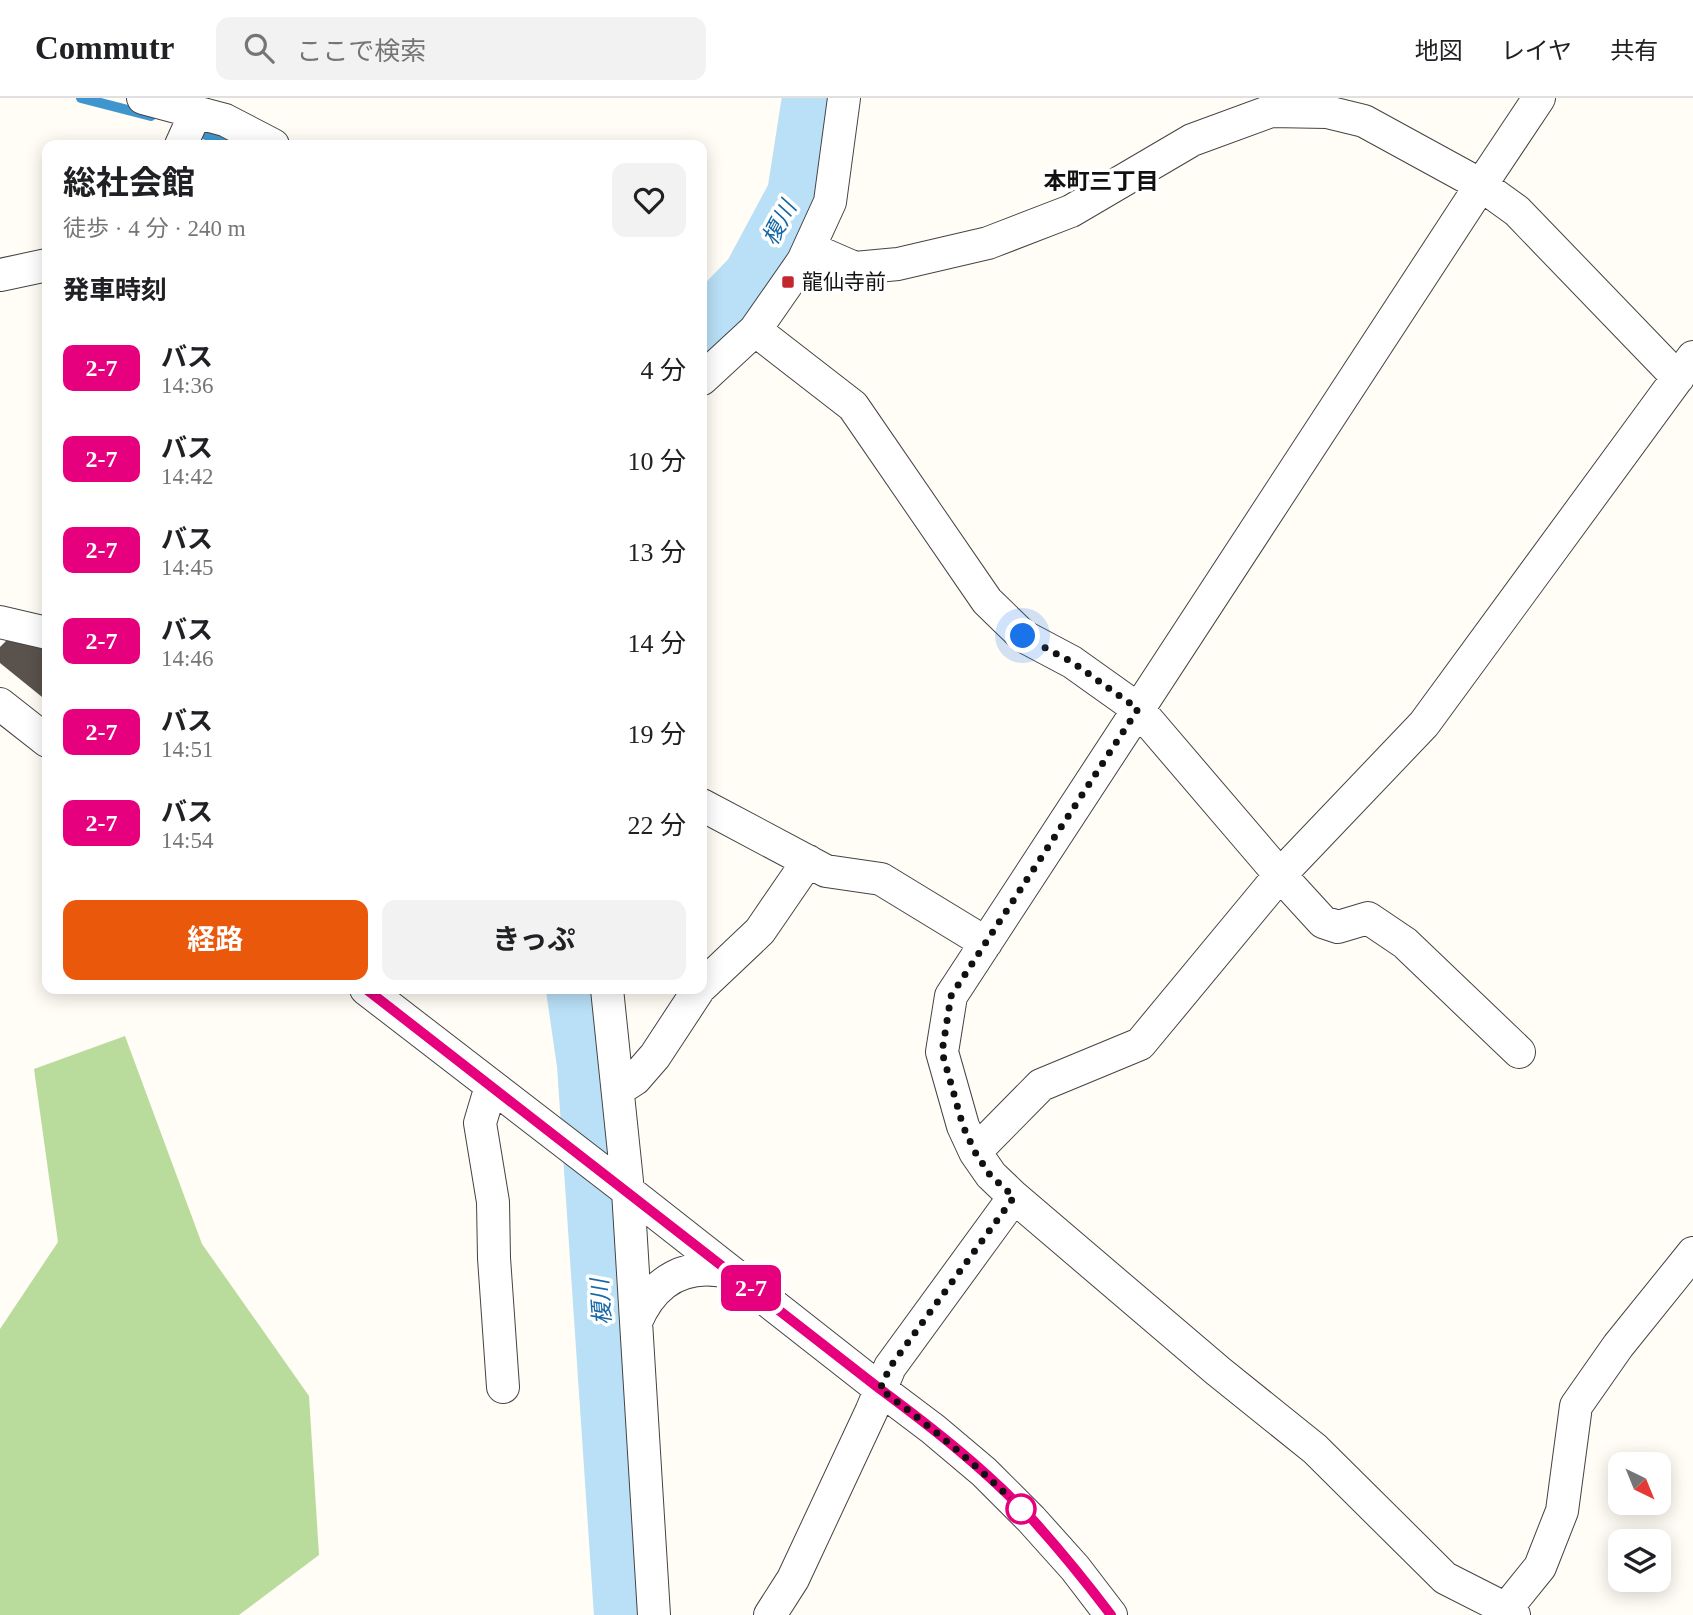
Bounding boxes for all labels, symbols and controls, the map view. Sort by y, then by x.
search box [216,17,706,80]
icon: search [240,29,278,67]
text: Commutr [35,30,174,66]
text: ここで検索 [296,37,426,66]
text: 地図 [1415,38,1463,64]
text: レイヤ [1501,38,1572,64]
text: 共有 [1610,38,1658,64]
button: heart [612,163,686,237]
text: 総社会館 [63,165,195,201]
district label: 本町三丁目 [1044,169,1159,194]
water label: 榎川 [758,194,803,249]
text: 徒歩 · 4 分 · 240 m [63,216,246,241]
place label: 龍仙寺前 [802,270,886,294]
marker: 龍仙寺前 [780,274,796,290]
text: 発車時刻 [63,276,167,305]
text: バス [161,343,213,372]
text: 2-7 [86,355,118,381]
text: 4 分 [640,356,686,385]
text: 14:36 [161,373,213,398]
text: バス [161,434,213,463]
text: 2-7 [86,446,118,472]
text: 10 分 [627,447,686,476]
text: 14:42 [161,464,213,489]
text: バス [161,525,213,554]
text: 2-7 [86,537,118,563]
text: 13 分 [627,538,686,567]
text: 14:45 [161,555,213,580]
text: バス [161,616,213,645]
your location [1005,618,1040,653]
text: 2-7 [86,628,118,654]
text: 14 分 [627,629,686,658]
text: 14:46 [161,646,213,671]
text: バス [161,707,213,736]
text: 2-7 [86,719,118,745]
text: 19 分 [627,720,686,749]
text: 14:51 [161,737,213,762]
text: バス [161,798,213,827]
text: 2-7 [86,810,118,836]
text: 22 分 [627,811,686,840]
text: 14:54 [161,828,213,853]
button: 経路 [63,900,368,980]
button: きっぷ [382,900,686,980]
line badge: 2-7 [711,1265,791,1311]
water label: 榎川 [587,1275,616,1326]
text: 2-7 [735,1275,767,1301]
north arrow [1608,1452,1671,1516]
map controls [1608,1452,1671,1592]
unlabelled marker [1006,1494,1036,1524]
button: layers [1608,1529,1671,1592]

